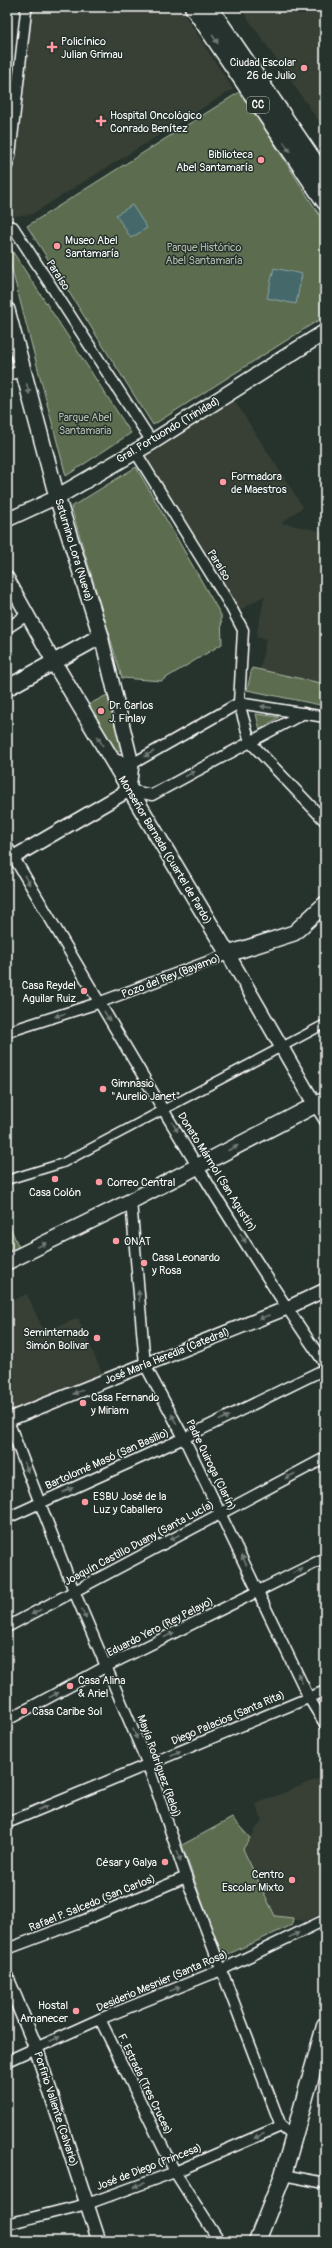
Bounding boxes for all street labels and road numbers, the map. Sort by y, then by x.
road number: CC [247,97,269,113]
street label: Paraíso [43,257,73,293]
street label: Gral. Portuondo (Trinidad) [114,394,222,466]
street label: Saturnino Lora (Nueva) [52,497,96,603]
street label: Paraíso [205,547,233,583]
street label: Monseñor Barnada (Cuartel de Pardo) [116,774,214,926]
street label: Pozo del Rey (Bayamo) [120,951,222,1001]
street label: Donato Mármol (San Agustín) [175,1110,259,1234]
street label: José María Heredia (Catedral) [103,1325,231,1387]
street label: Padre Quiroga (Clarín) [183,1417,239,1513]
street label: Bartolomé Masó (San Basilio) [43,1426,171,1492]
street label: Joaquín Castillo Duany (Santa Lucía) [62,1498,216,1588]
street label: Eduardo Yero (Rey Pelayo) [105,1595,215,1659]
street label: Diego Palacios (Santa Rita) [169,1688,287,1748]
street label: Mayía Rodríguez (Reloj) [134,1713,184,1819]
street label: Rafael P. Salcedo (San Carlos) [27,1872,157,1934]
street label: Desiderio Mesnier (Santa Rosa) [94,1947,230,2015]
street label: F. Estrada (Tres Cruces) [115,2032,175,2136]
street label: Porfirio Valiente (Calvario) [31,2050,81,2168]
street label: José de Diego (Princesa) [94,2141,204,2193]

